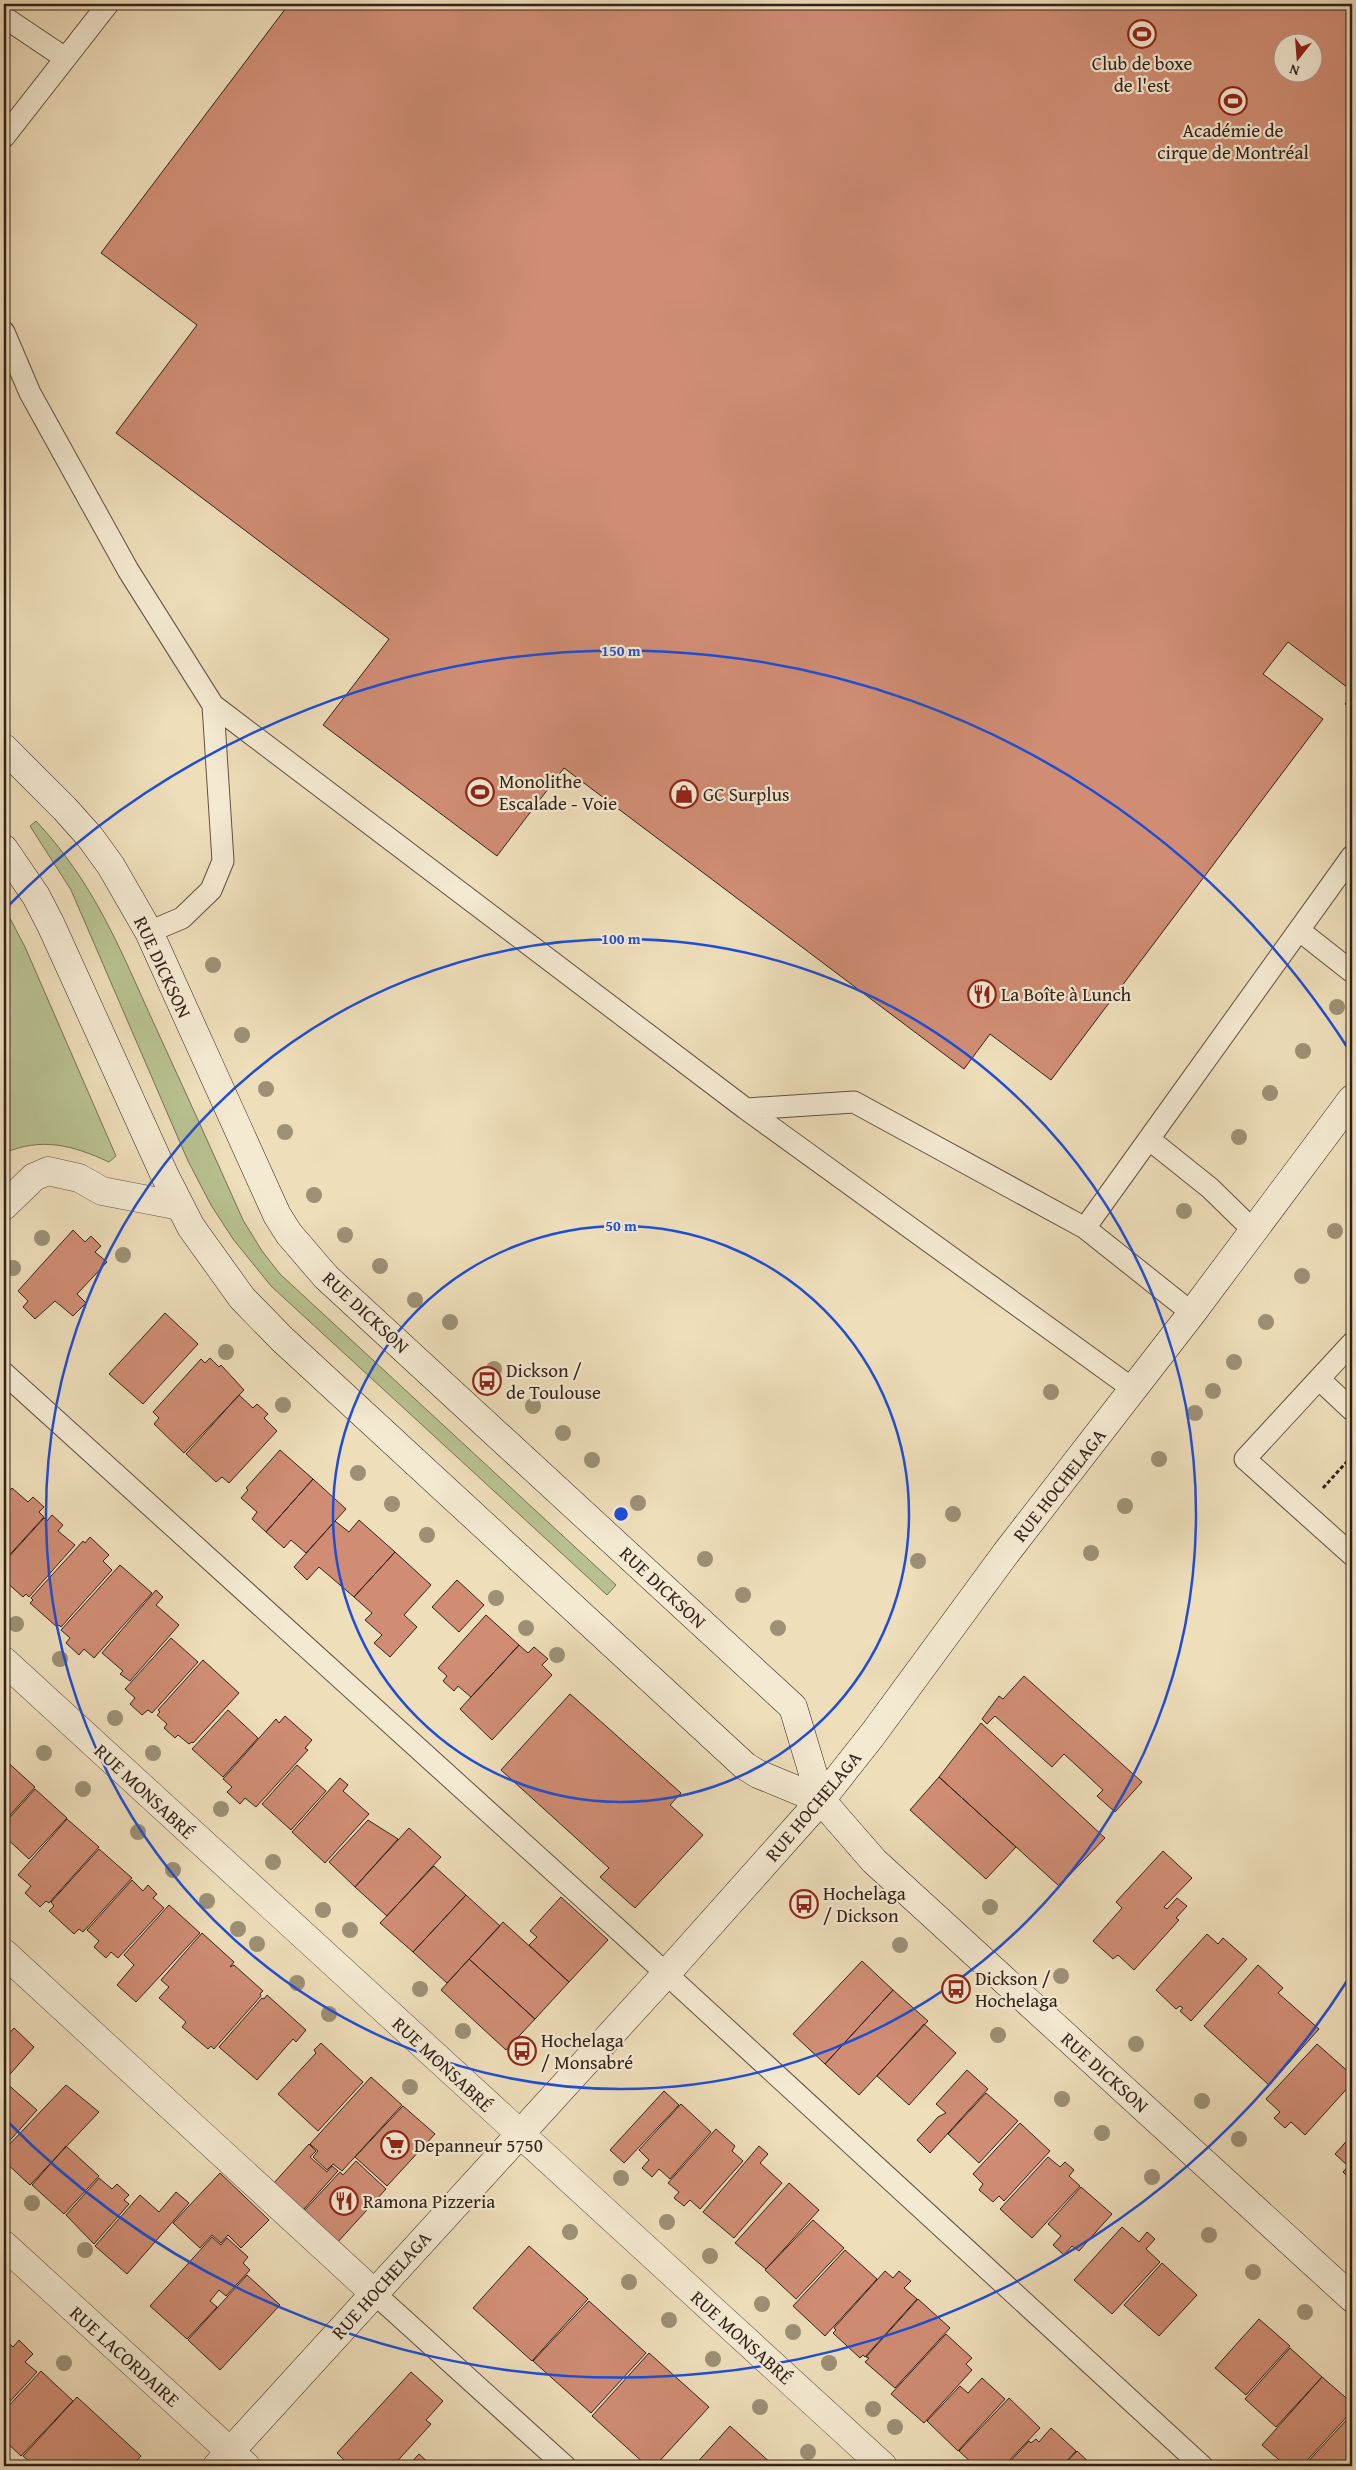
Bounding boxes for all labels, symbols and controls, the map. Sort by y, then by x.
sports icon: Club de boxe de l'est [1127,19,1157,49]
north arrow [1274,32,1324,82]
place label: Club de boxe de l'est [1092,49,1192,99]
text: N [1286,59,1302,81]
sports icon: Académie de cirque de Montréal [1218,86,1248,116]
place label: Académie de cirque de Montréal [1157,116,1309,166]
text: 150 m [601,640,641,661]
place label: Monolithe Escalade - Voie [499,767,617,817]
sports icon: Monolithe Escalade - Voie [465,777,495,807]
shop icon: GC Surplus [669,779,699,809]
place label: GC Surplus [703,780,790,808]
street label: RUE DICKSON [127,911,199,1023]
text: 100 m [601,928,641,949]
restaurant icon: La Boîte à Lunch [967,979,997,1009]
place label: La Boîte à Lunch [1001,980,1132,1008]
text: 50 m [605,1215,637,1236]
street label: RUE DICKSON [316,1264,416,1360]
place label: Dickson / de Toulouse [506,1356,601,1406]
bus stop icon: Dickson / de Toulouse [472,1366,502,1396]
street label: RUE HOCHELAGA [1006,1422,1113,1548]
centre of rings [612,1505,630,1523]
street label: RUE DICKSON [613,1539,713,1635]
street label: RUE MONSABRÉ [88,1737,202,1845]
street label: RUE HOCHELAGA [758,1744,868,1868]
place label: Hochelaga / Dickson [823,1879,906,1929]
bus stop icon: Hochelaga / Dickson [789,1889,819,1919]
place label: Dickson / Hochelaga [975,1964,1058,2014]
bus stop icon: Dickson / Hochelaga [941,1974,971,2004]
street label: RUE MONSABRÉ [386,2010,500,2118]
street label: RUE DICKSON [1055,2025,1155,2119]
place label: Hochelaga / Monsabré [541,2026,633,2076]
bus stop icon: Hochelaga / Monsabré [507,2036,537,2066]
supermarket icon: Depanneur 5750 [380,2130,410,2160]
place label: Depanneur 5750 [414,2131,543,2159]
restaurant icon: Ramona Pizzeria [329,2186,359,2216]
place label: Ramona Pizzeria [363,2187,495,2215]
street label: RUE HOCHELAGA [325,2224,438,2345]
street label: RUE MONSABRÉ [685,2283,800,2391]
street label: RUE LACORDAIRE [64,2299,186,2413]

